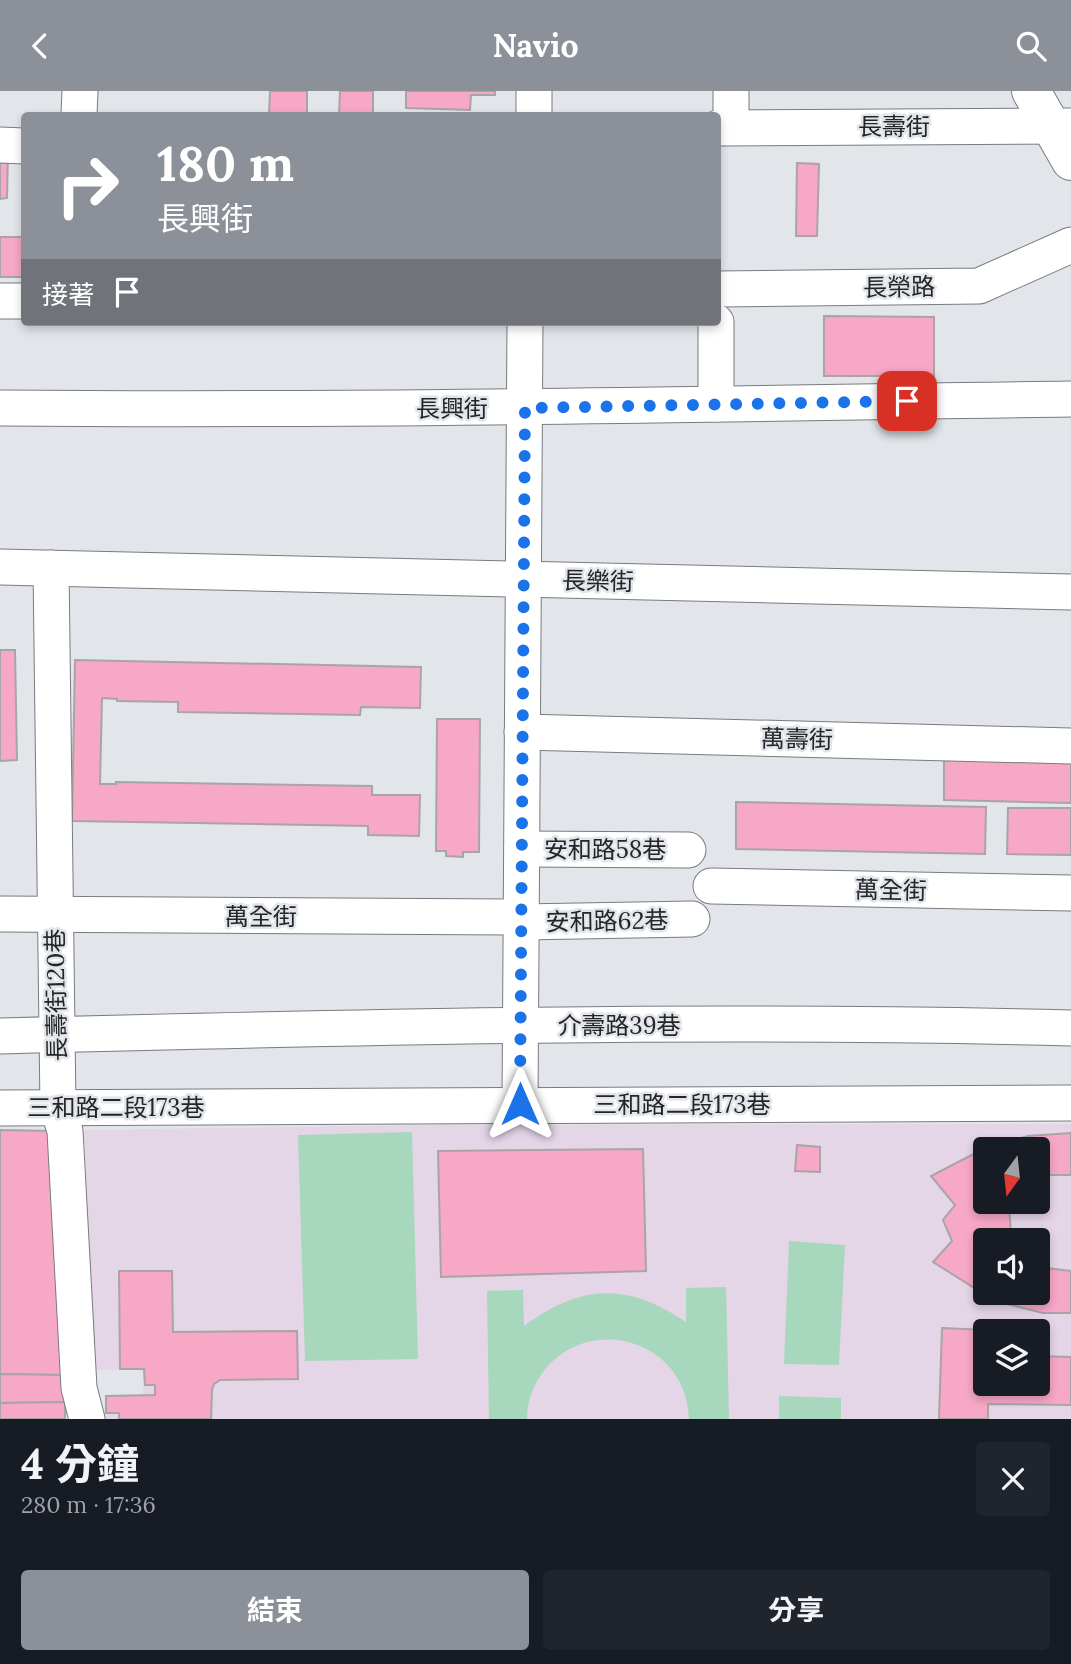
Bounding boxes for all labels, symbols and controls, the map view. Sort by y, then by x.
text: Navio [492,25,579,66]
icon: back [21,27,59,65]
icon: search [1012,27,1050,65]
street label: 長壽街 [858,111,930,142]
text: 180 m [157,132,294,194]
icon: right [42,140,133,231]
text: 長興街 [157,198,253,239]
street label: 長榮路 [863,271,935,303]
icon: arrive [108,273,146,311]
text: 接著 [42,278,94,311]
pin [877,371,937,431]
icon: arrive [888,382,926,420]
street label: 長興街 [416,393,488,424]
street label: 長樂街 [562,565,634,597]
street label: 萬壽街 [761,723,833,755]
street label: 安和路58巷 [544,834,666,865]
street label: 萬全街 [855,874,927,906]
street label: 萬全街 [225,901,297,932]
street label: 安和路62巷 [545,904,669,938]
street label: 長壽街120巷 [39,928,73,1062]
street label: 介壽路39巷 [557,1010,681,1041]
position arrow [483,1067,557,1141]
street label: 三和路二段173巷 [593,1089,771,1120]
street label: 三和路二段173巷 [27,1092,205,1123]
north arrow [973,1137,1050,1215]
map controls [973,1137,1050,1396]
button: sound [973,1228,1050,1305]
button: layers [973,1319,1050,1396]
text: 4 分鐘 [21,1437,139,1491]
button: close [976,1442,1050,1516]
text: 280 m · 17:36 [21,1490,156,1519]
button: 結束 [21,1570,529,1650]
button: 分享 [543,1570,1050,1650]

